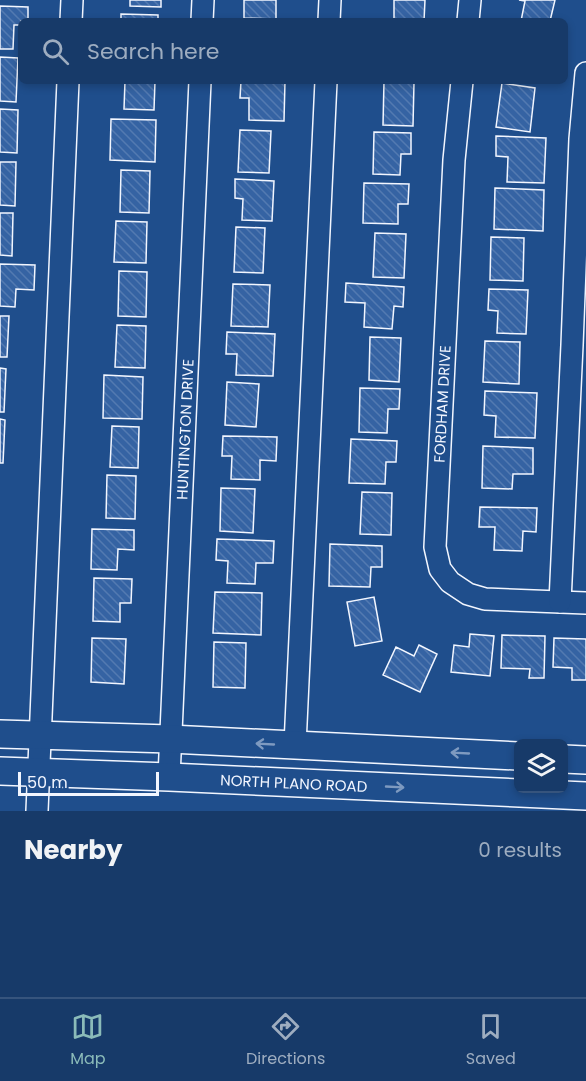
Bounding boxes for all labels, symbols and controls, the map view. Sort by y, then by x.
search box [18,18,568,84]
icon: search [39,35,72,68]
text: Search here [87,36,220,67]
street label: FORDHAM DRIVE [428,345,456,463]
street label: HUNTINGTON DRIVE [171,359,198,500]
one-way arrow [256,738,276,749]
map controls [514,739,568,793]
button: layers [514,739,568,793]
one-way arrow [451,748,471,759]
scale bar [18,769,159,796]
street label: NORTH PLANO ROAD [220,769,368,797]
text: 50 m [27,771,68,794]
one-way arrow [384,782,404,793]
text: Nearby [24,832,122,868]
text: 0 results [478,836,562,864]
tab: Map [70,1010,106,1071]
tab: Directions [246,1010,325,1071]
tab: Saved [466,1010,516,1071]

